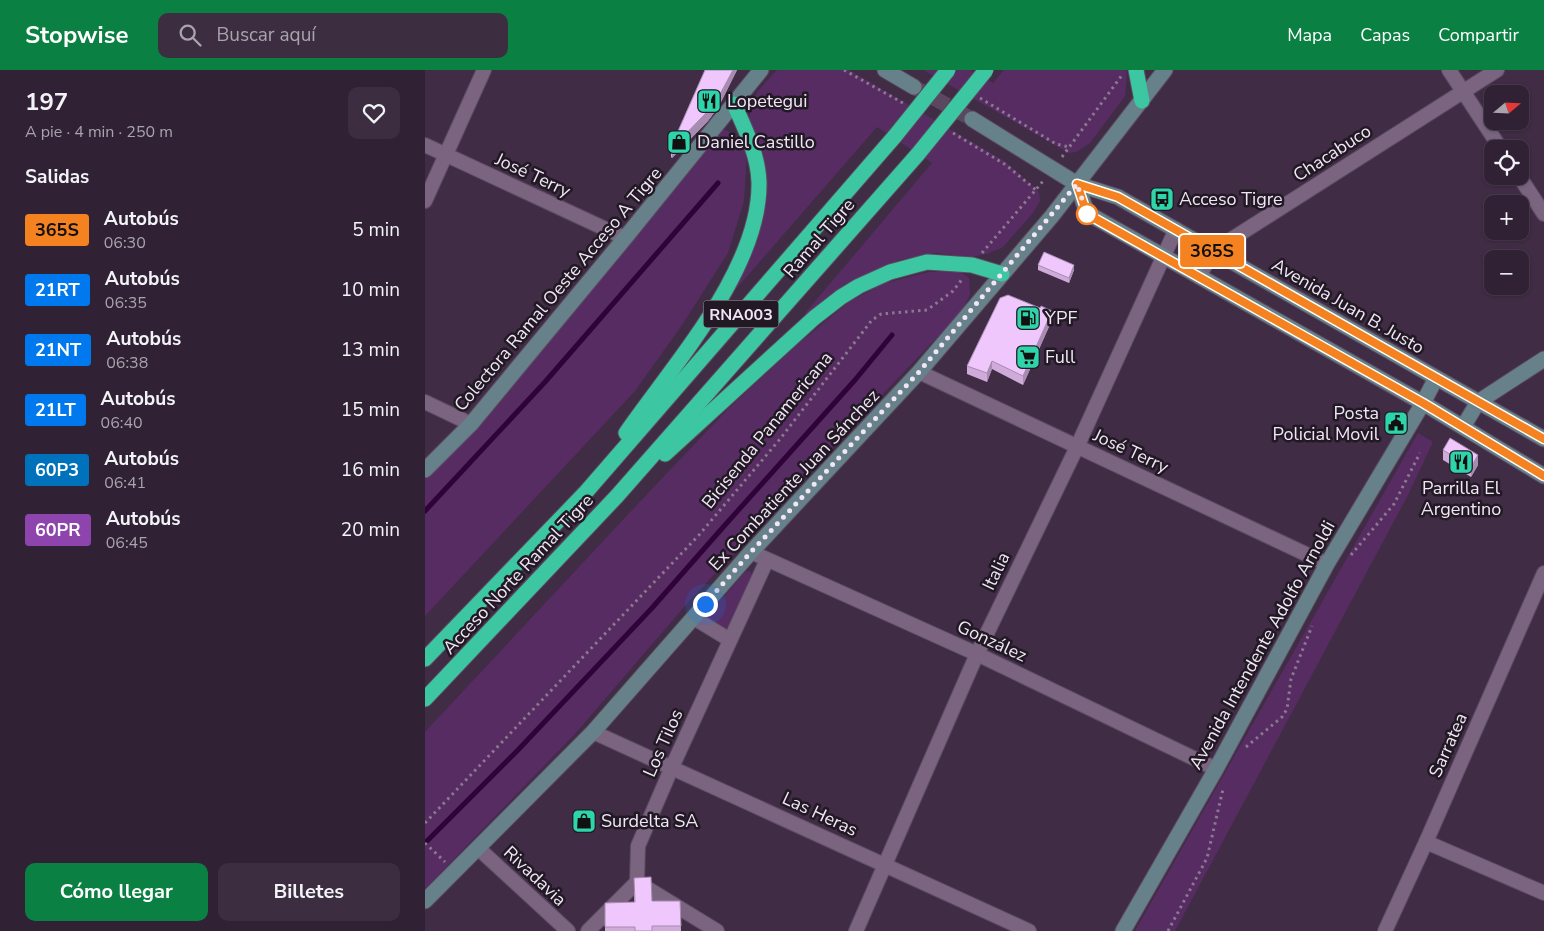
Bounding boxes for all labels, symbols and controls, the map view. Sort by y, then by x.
search box [158,13,508,58]
text: Stopwise [25,19,128,51]
icon: search [176,21,204,49]
text: Buscar aquí [216,22,316,48]
text: Mapa [1287,23,1332,47]
text: Capas [1360,23,1410,47]
text: Compartir [1438,23,1519,47]
north arrow [1484,85,1529,130]
map controls [1484,85,1529,295]
text: 197 [25,86,68,118]
button: heart [348,87,400,139]
restaurant icon: Lopetegui [696,88,722,114]
place label: Lopetegui [727,89,807,113]
street label: Chacabuco [1288,119,1376,187]
text: A pie · 4 min · 250 m [25,121,173,143]
shop icon: Daniel Castillo [666,129,692,155]
place label: Daniel Castillo [697,130,815,154]
button: locate [1484,140,1529,185]
street label: José Terry [491,147,575,203]
street label: Colectora Ramal Oeste Acceso A Tigre [449,162,667,416]
text: Salidas [25,164,89,190]
bus stop icon: Acceso Tigre [1149,186,1175,212]
place label: Acceso Tigre [1179,187,1283,211]
street label: Ramal Tigre [778,193,860,283]
button: + [1484,195,1529,240]
unlabelled marker [1076,203,1098,225]
text: Autobús [104,206,179,232]
text: 5 min [352,217,400,243]
text: 365S [35,218,79,242]
text: 06:30 [104,232,146,254]
line badge: 365S [1177,235,1247,267]
text: 365S [1190,239,1234,263]
button: − [1484,250,1529,295]
street label: Avenida Juan B. Justo [1267,253,1429,359]
text: Autobús [105,266,180,292]
text: 10 min [341,277,400,303]
text: 21RT [35,278,80,302]
text: 06:35 [105,292,147,314]
road number: RNA003 [703,300,779,328]
fuel station icon: YPF [1015,305,1041,331]
place label: YPF [1044,306,1077,330]
text: Autobús [106,326,181,352]
text: 13 min [341,337,400,363]
text: 21NT [35,338,81,362]
supermarket icon: Full [1015,344,1041,370]
place label: Full [1045,345,1076,369]
street label: Bicisenda Panamericana [696,347,838,513]
text: 06:38 [106,352,148,374]
street label: Ex Combatiente Juan Sánchez [703,384,885,576]
text: Autobús [101,386,176,412]
text: 15 min [341,397,400,423]
text: 21LT [35,398,76,422]
place label: Posta Policial Movil [1272,401,1380,446]
public building icon: Posta Policial Movil [1383,410,1409,436]
text: 06:40 [101,412,143,434]
street label: José Terry [1089,423,1173,479]
text: Autobús [104,446,179,472]
restaurant icon: Parrilla El Argentino [1448,449,1474,475]
text: 16 min [341,457,400,483]
text: 60P3 [35,458,79,482]
text: 06:41 [104,472,146,494]
place label: Parrilla El Argentino [1421,476,1501,521]
street label: Acceso Norte Ramal Tigre [437,489,599,659]
text: Autobús [106,506,181,532]
street label: Avenida Intendente Adolfo Arnoldi [1183,516,1341,774]
text: 20 min [341,517,400,543]
text: 60PR [35,518,81,542]
text: 06:45 [106,532,148,554]
street label: Italia [977,548,1015,594]
your location [693,592,718,617]
street label: González [953,614,1031,668]
street label: Los Tilos [637,705,689,781]
street label: Sarratea [1423,709,1473,781]
street label: Las Heras [778,786,862,842]
shop icon: Surdelta SA [571,808,597,834]
place label: Surdelta SA [601,809,698,833]
street label: Rivadavia [498,841,572,911]
button: Cómo llegar [25,863,208,921]
button: Billetes [218,863,400,921]

